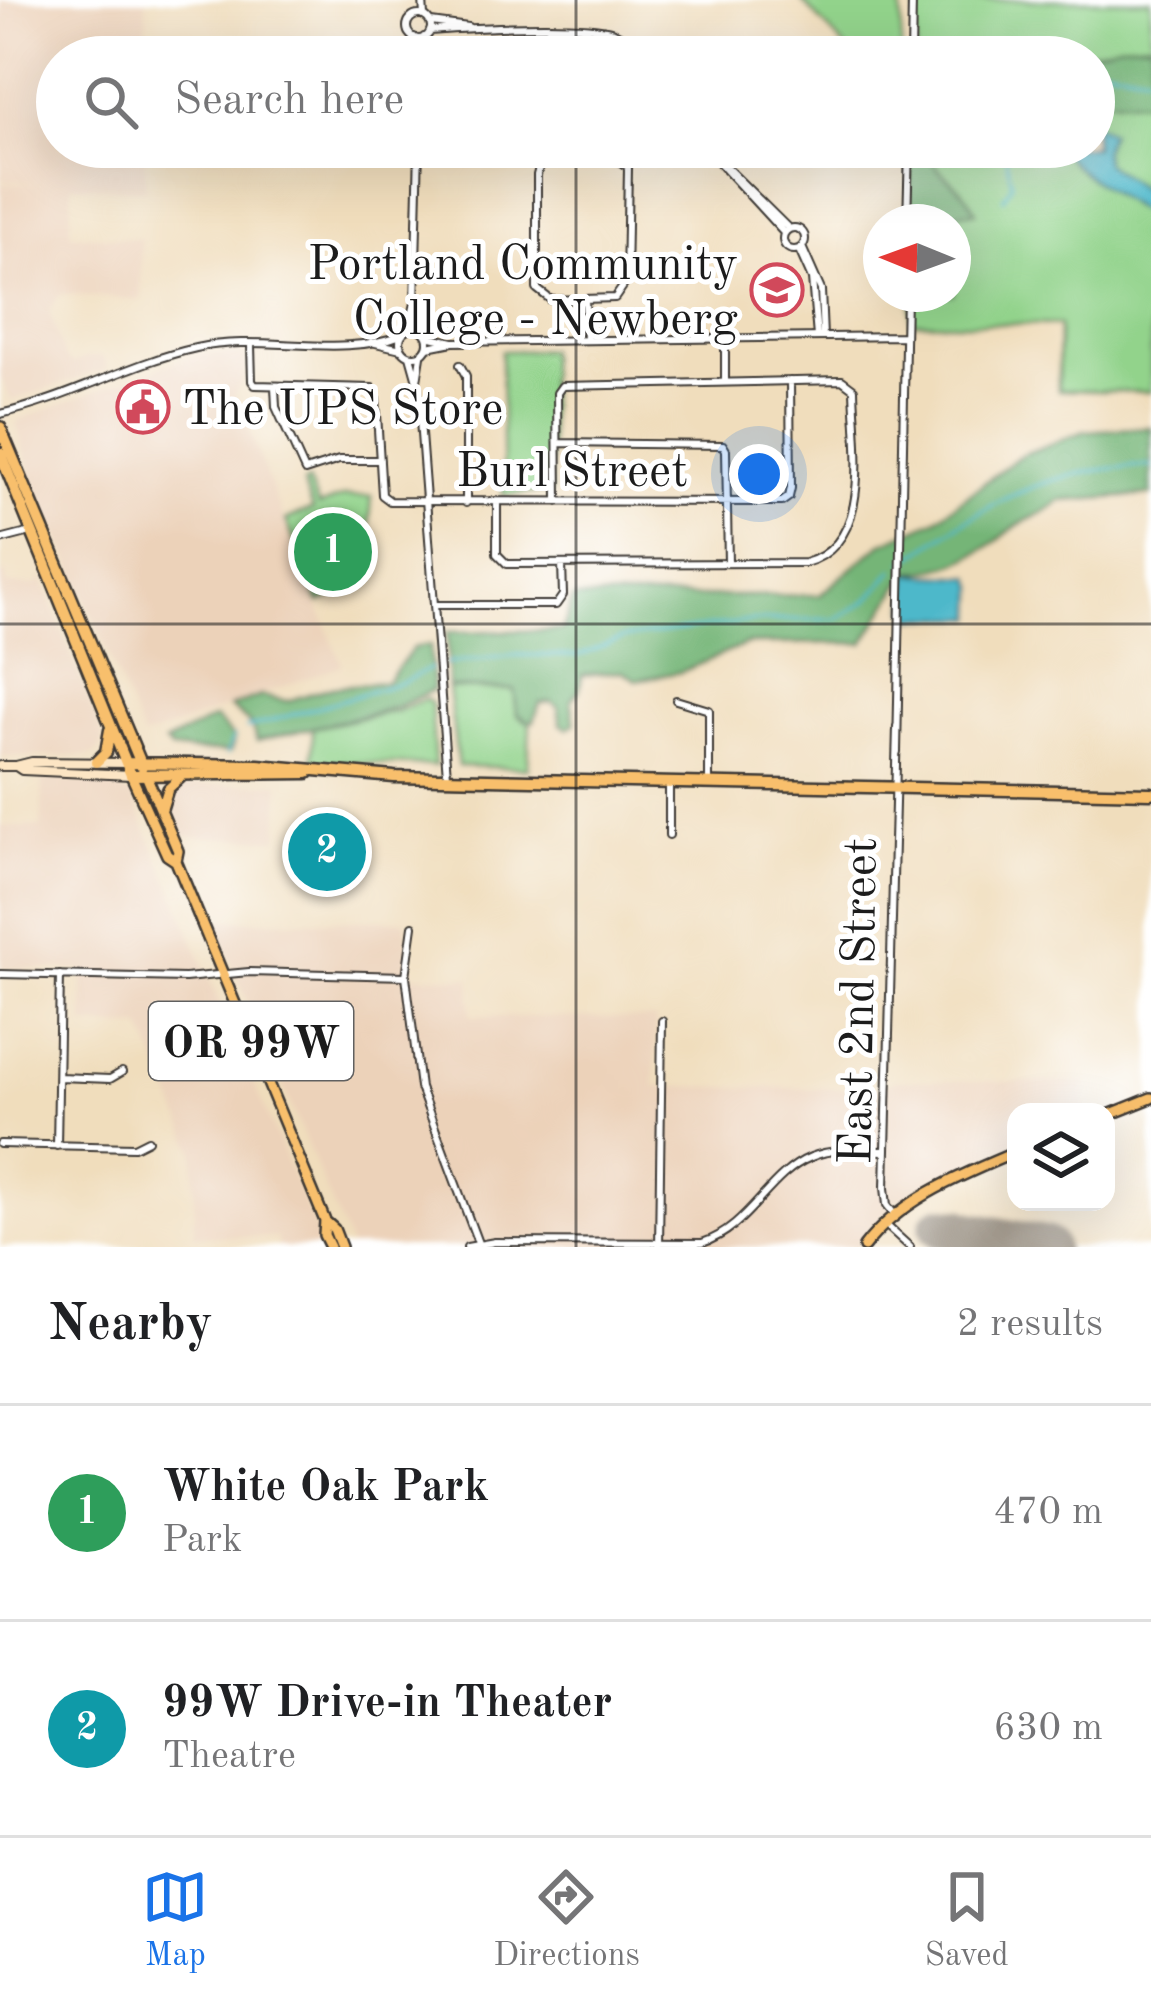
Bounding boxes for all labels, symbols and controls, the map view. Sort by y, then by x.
search box [36,36,1115,168]
icon: search [78,69,144,135]
text: Search here [174,79,404,124]
north arrow [863,204,971,312]
place label: Portland Community College - Newberg [308,242,738,345]
school or university icon: Portland Community College - Newberg [749,262,805,318]
public building icon: The UPS Store [115,379,171,435]
place label: The UPS Store [182,387,503,435]
your location [729,444,789,504]
street label: Burl Street [456,449,688,497]
pin: 1 [294,507,372,597]
pin: 2 [288,807,366,897]
street label: East 2nd Street [833,837,887,1165]
road number: OR 99W [149,1002,353,1080]
map controls [1007,1103,1115,1211]
button: layers [1007,1103,1115,1211]
text: Nearby [48,1300,213,1351]
text: 2 results [957,1305,1103,1344]
text: White Oak Park [162,1466,489,1511]
text: 1 [76,1493,98,1532]
text: 470 m [993,1493,1103,1532]
text: Park [162,1521,242,1560]
text: 99W Drive-in Theater [162,1682,612,1727]
text: 2 [76,1709,98,1748]
text: 630 m [993,1709,1103,1748]
text: Theatre [162,1737,296,1776]
tab: Map [142,1864,208,1977]
tab: Directions [493,1864,640,1977]
tab: Saved [925,1864,1009,1977]

